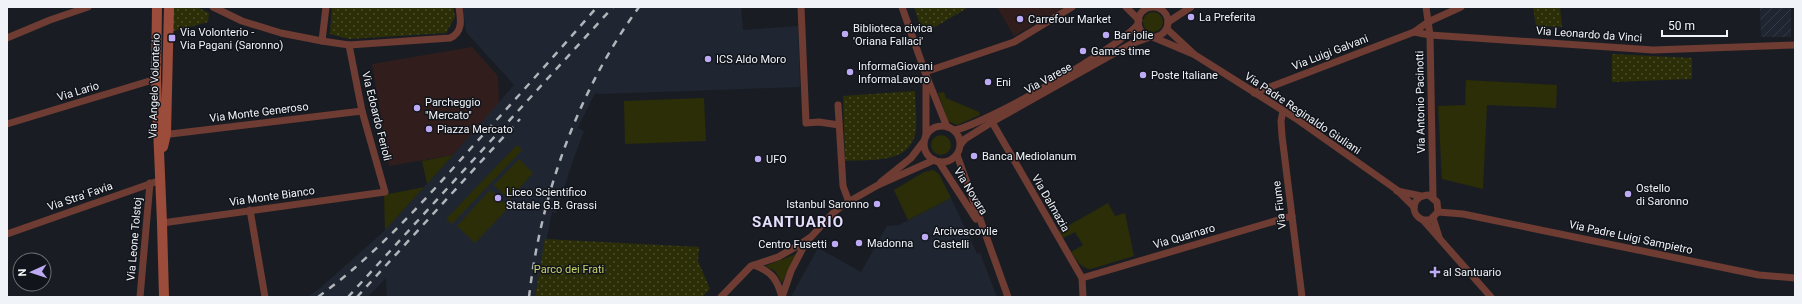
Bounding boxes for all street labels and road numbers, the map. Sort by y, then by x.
street label: Via Leonardo da Vinci [1535,24,1642,45]
street label: Via Luigi Galvani [1290,32,1370,73]
street label: Via Angelo Volonterio [146,33,163,139]
street label: Via Antonio Pacinotti [1413,51,1428,153]
street label: Via Varese [1022,60,1074,97]
street label: Via Edoardo Ferioli [359,70,394,162]
street label: Via Padre Reginaldo Giuliani [1242,70,1363,157]
street label: Via Lario [56,79,101,104]
street label: Via Monte Generoso [209,100,309,125]
street label: Via Novara [951,165,990,217]
street label: Via Dalmazia [1029,172,1072,234]
street label: Via Stra' Favia [46,179,114,214]
street label: Via Fiume [1270,180,1289,230]
street label: Via Monte Bianco [229,184,316,209]
street label: Via Leone Tolstoj [124,197,145,281]
street label: Via Padre Luigi Sampietro [1568,218,1694,257]
street label: Via Quarnaro [1152,221,1217,252]

